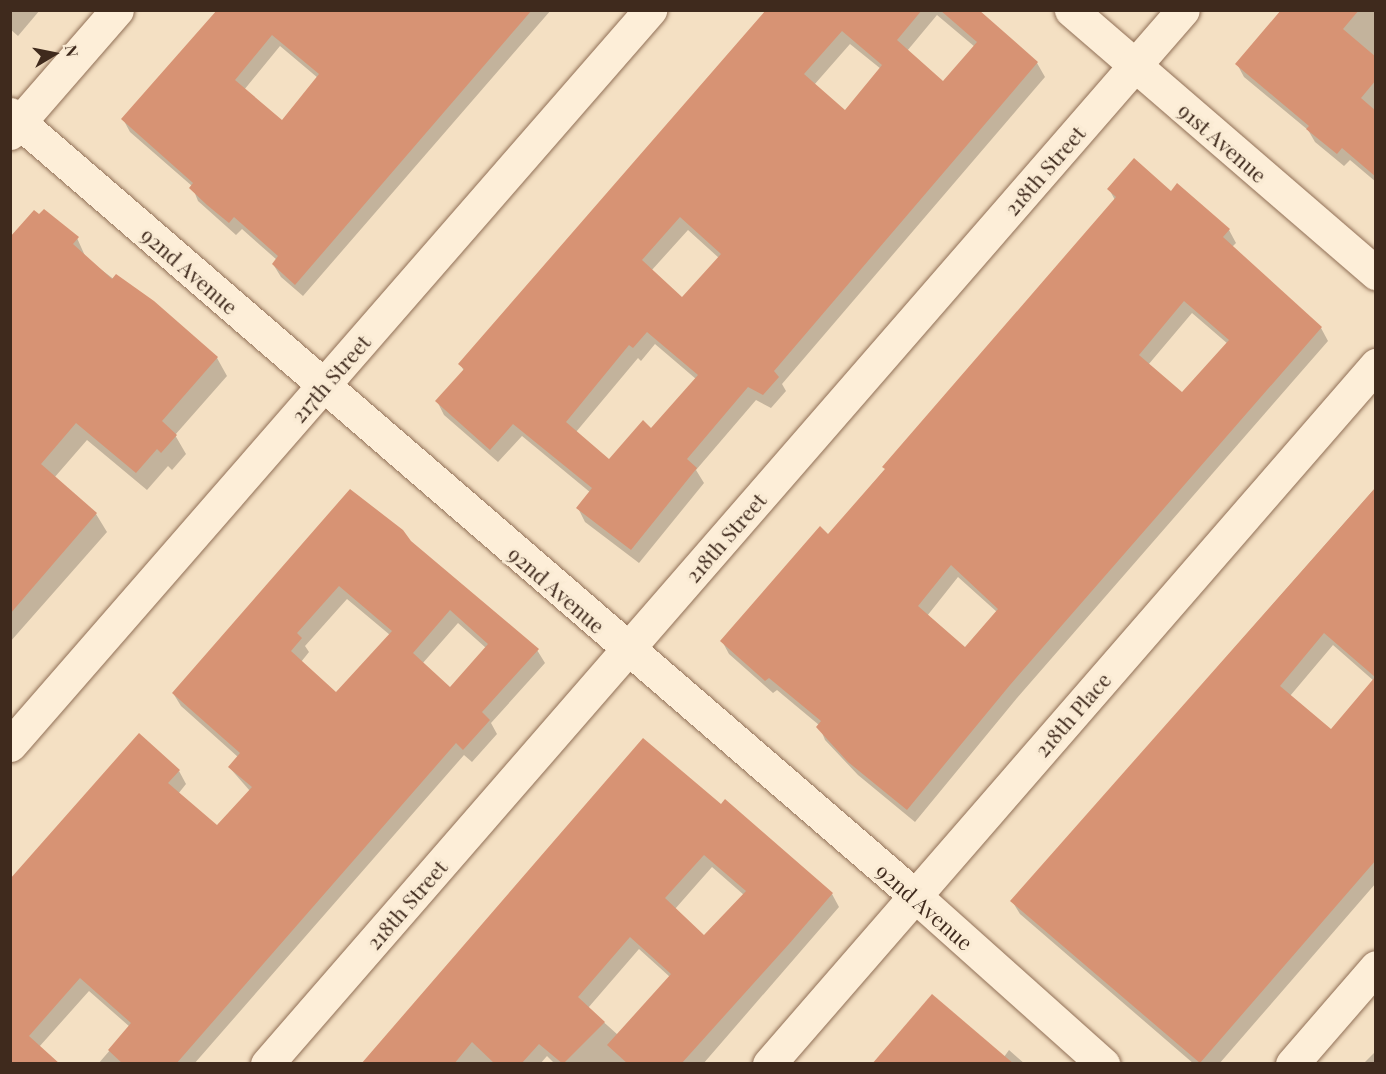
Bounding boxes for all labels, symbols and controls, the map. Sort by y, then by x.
north arrow [24,24,84,84]
text: N [61,43,84,58]
street label: 91st Avenue [1173,96,1273,188]
street label: 218th Street [998,120,1090,220]
street label: 92nd Avenue [136,221,244,319]
street label: 217th Street [285,329,375,427]
street label: 218th Street [679,487,771,587]
street label: 92nd Avenue [503,540,611,638]
street label: 218th Place [1029,667,1115,761]
street label: 218th Street [360,854,452,954]
street label: 92nd Avenue [871,857,979,955]

